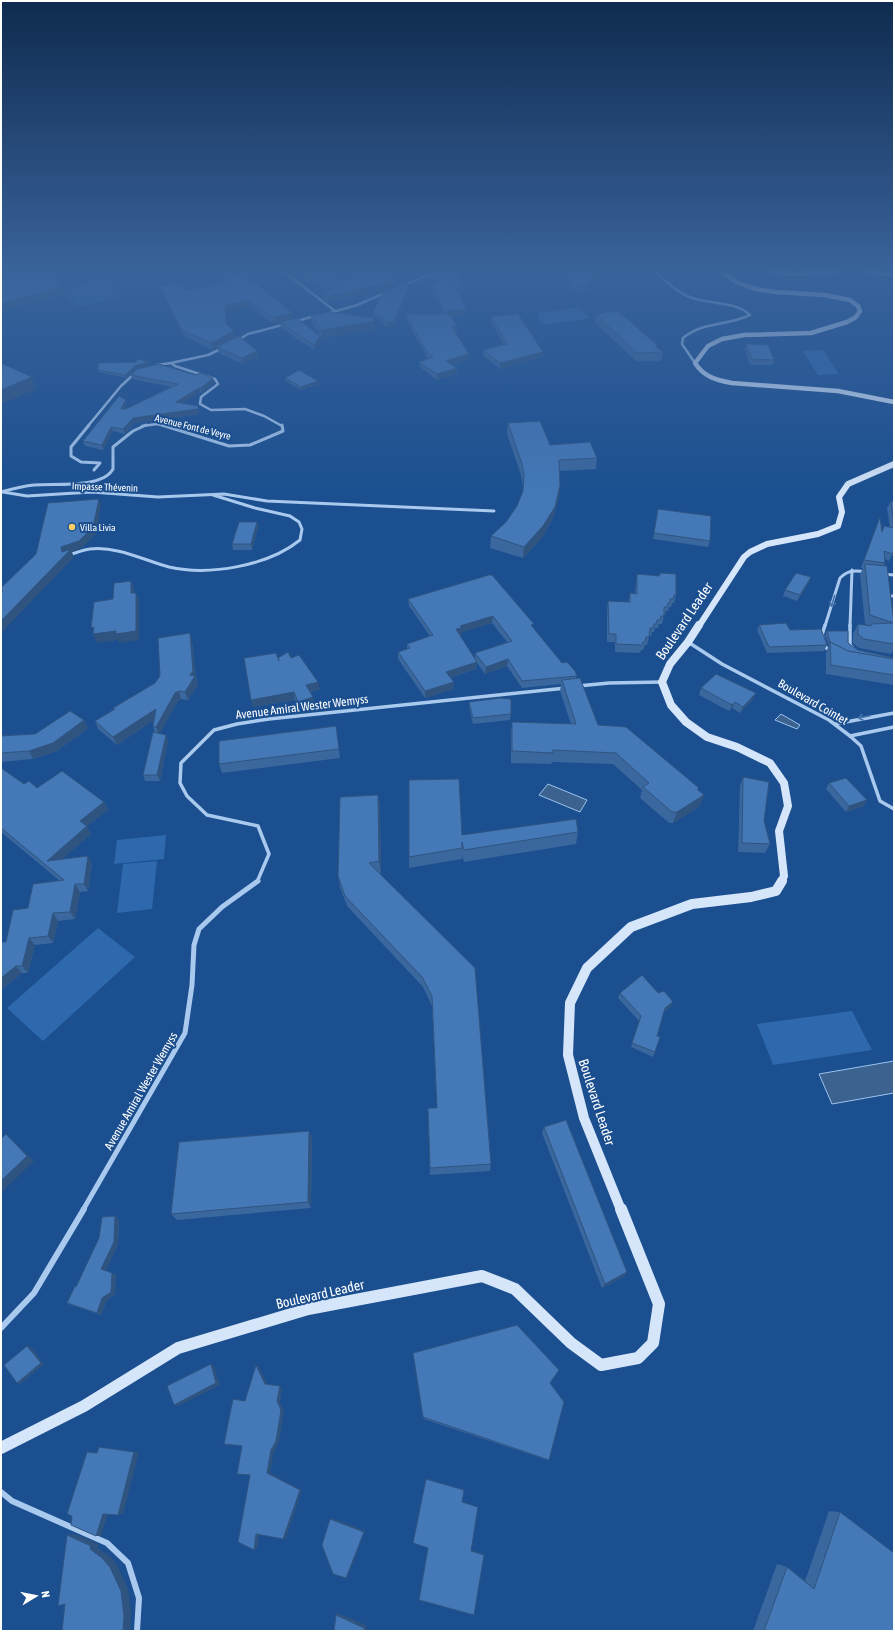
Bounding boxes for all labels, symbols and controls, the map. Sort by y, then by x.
street label: Avenue Font de Veyre [154,412,233,442]
street label: Impasse Thévenin [72,480,138,494]
marker: Villa Livia [67,522,77,532]
place label: Villa Livia [80,522,116,533]
street label: Boulevard Leader [652,579,716,663]
one-way arrow [829,594,836,607]
street label: Boulevard Cointet [775,676,851,728]
street label: Avenue Amiral Wester Wemyss [235,692,369,722]
one-way arrow [858,714,871,722]
street label: Avenue Amiral Wester Wemyss [102,1030,180,1152]
street label: Boulevard Leader [575,1057,619,1148]
street label: Boulevard Leader [274,1276,366,1312]
north arrow [16,1576,56,1616]
text: N [39,1590,52,1599]

